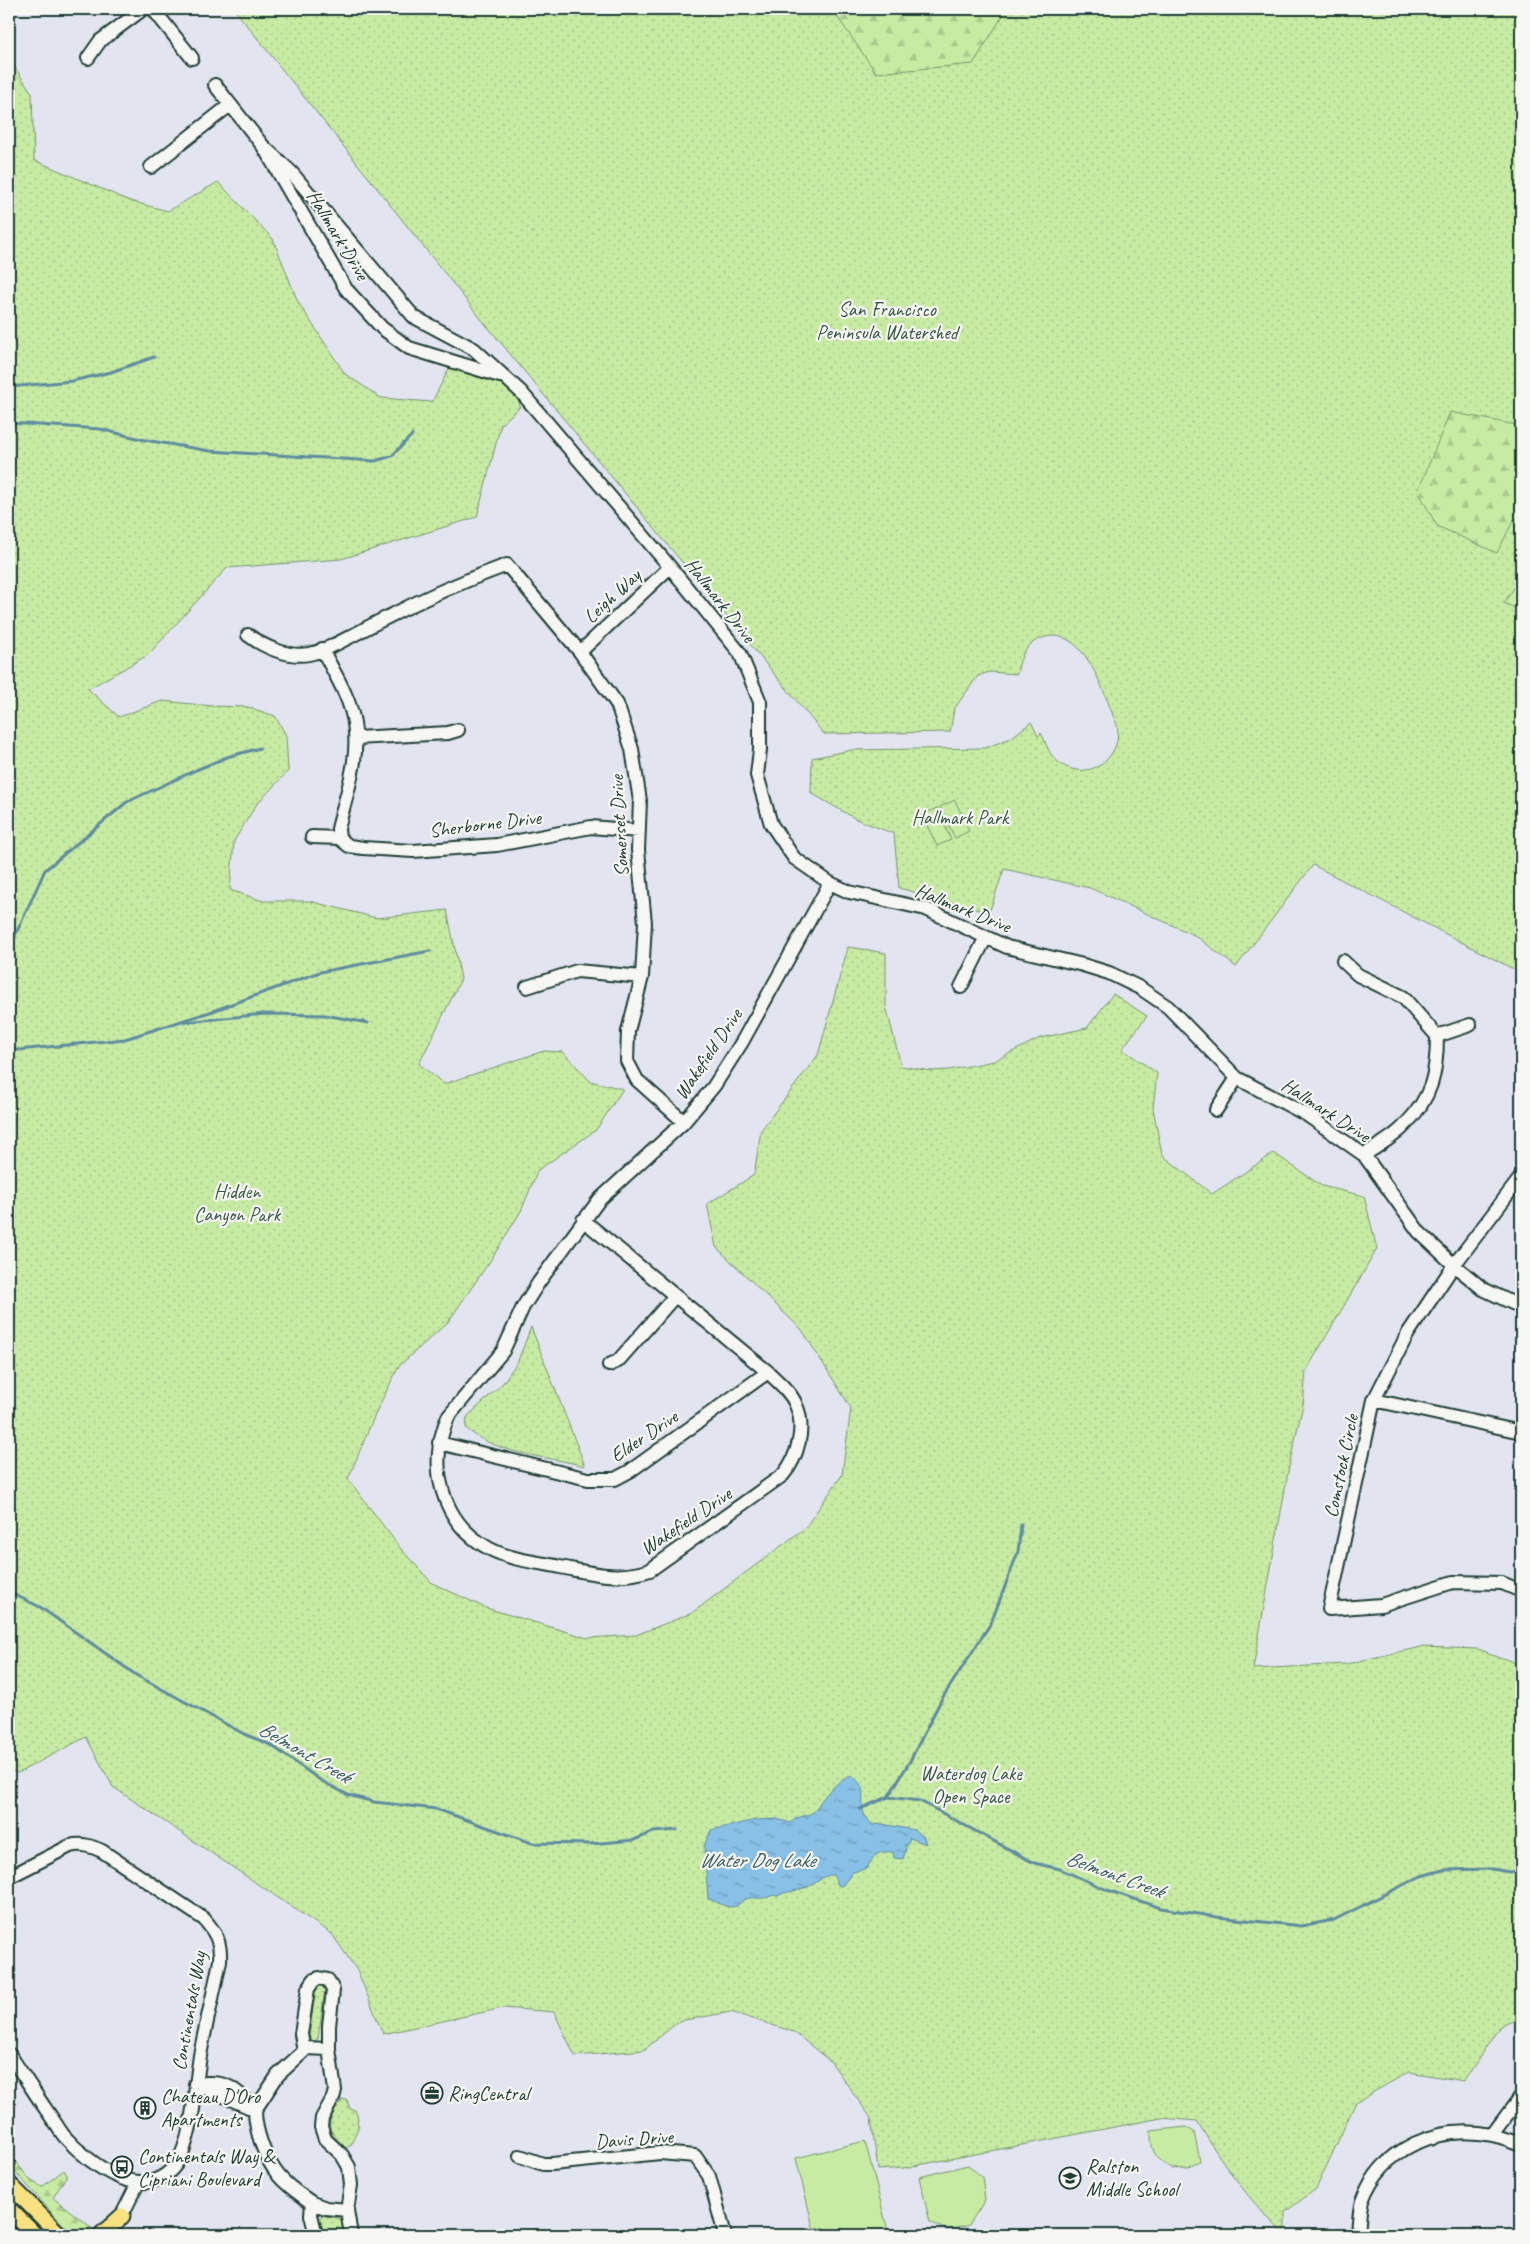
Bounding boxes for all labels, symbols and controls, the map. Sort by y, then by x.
street label: Hallmark Drive [301,185,375,286]
park label: San Francisco Peninsula Watershed [816,297,961,345]
street label: Hallmark Drive [679,553,762,649]
street label: Leigh Way [578,562,647,629]
street label: Somerset Drive [604,773,634,878]
street label: Sherborne Drive [428,805,544,843]
park label: Hallmark Park [912,805,1010,830]
street label: Hallmark Drive [912,878,1016,939]
street label: Wakefield Drive [668,1002,748,1104]
street label: Hallmark Drive [1277,1072,1376,1149]
park label: Hidden Canyon Park [194,1179,282,1227]
street label: Elder Drive [605,1404,684,1468]
street label: Comstock Circle [1318,1411,1364,1520]
street label: Wakefield Drive [636,1481,738,1561]
water label: Belmont Creek [254,1715,359,1791]
park label: Waterdog Lake Open Space [920,1761,1023,1809]
water label: Belmont Creek [1063,1844,1171,1905]
water label: Water Dog Lake [699,1847,818,1873]
street label: Continentals Way [166,1949,212,2072]
office icon: RingCentral [420,2081,444,2105]
place label: RingCentral [448,2081,533,2106]
place label: Chateau D'Oro Apartments [161,2084,261,2132]
building icon: Chateau D'Oro Apartments [133,2096,157,2120]
street label: Davis Drive [594,2124,675,2154]
place label: Continentals Way & Cipriani Boulevard [138,2144,277,2192]
place label: Ralston Middle School [1086,2154,1181,2202]
bus stop icon: Continentals Way & Cipriani Boulevard [110,2155,134,2179]
school or university icon: Ralston Middle School [1058,2166,1082,2190]

